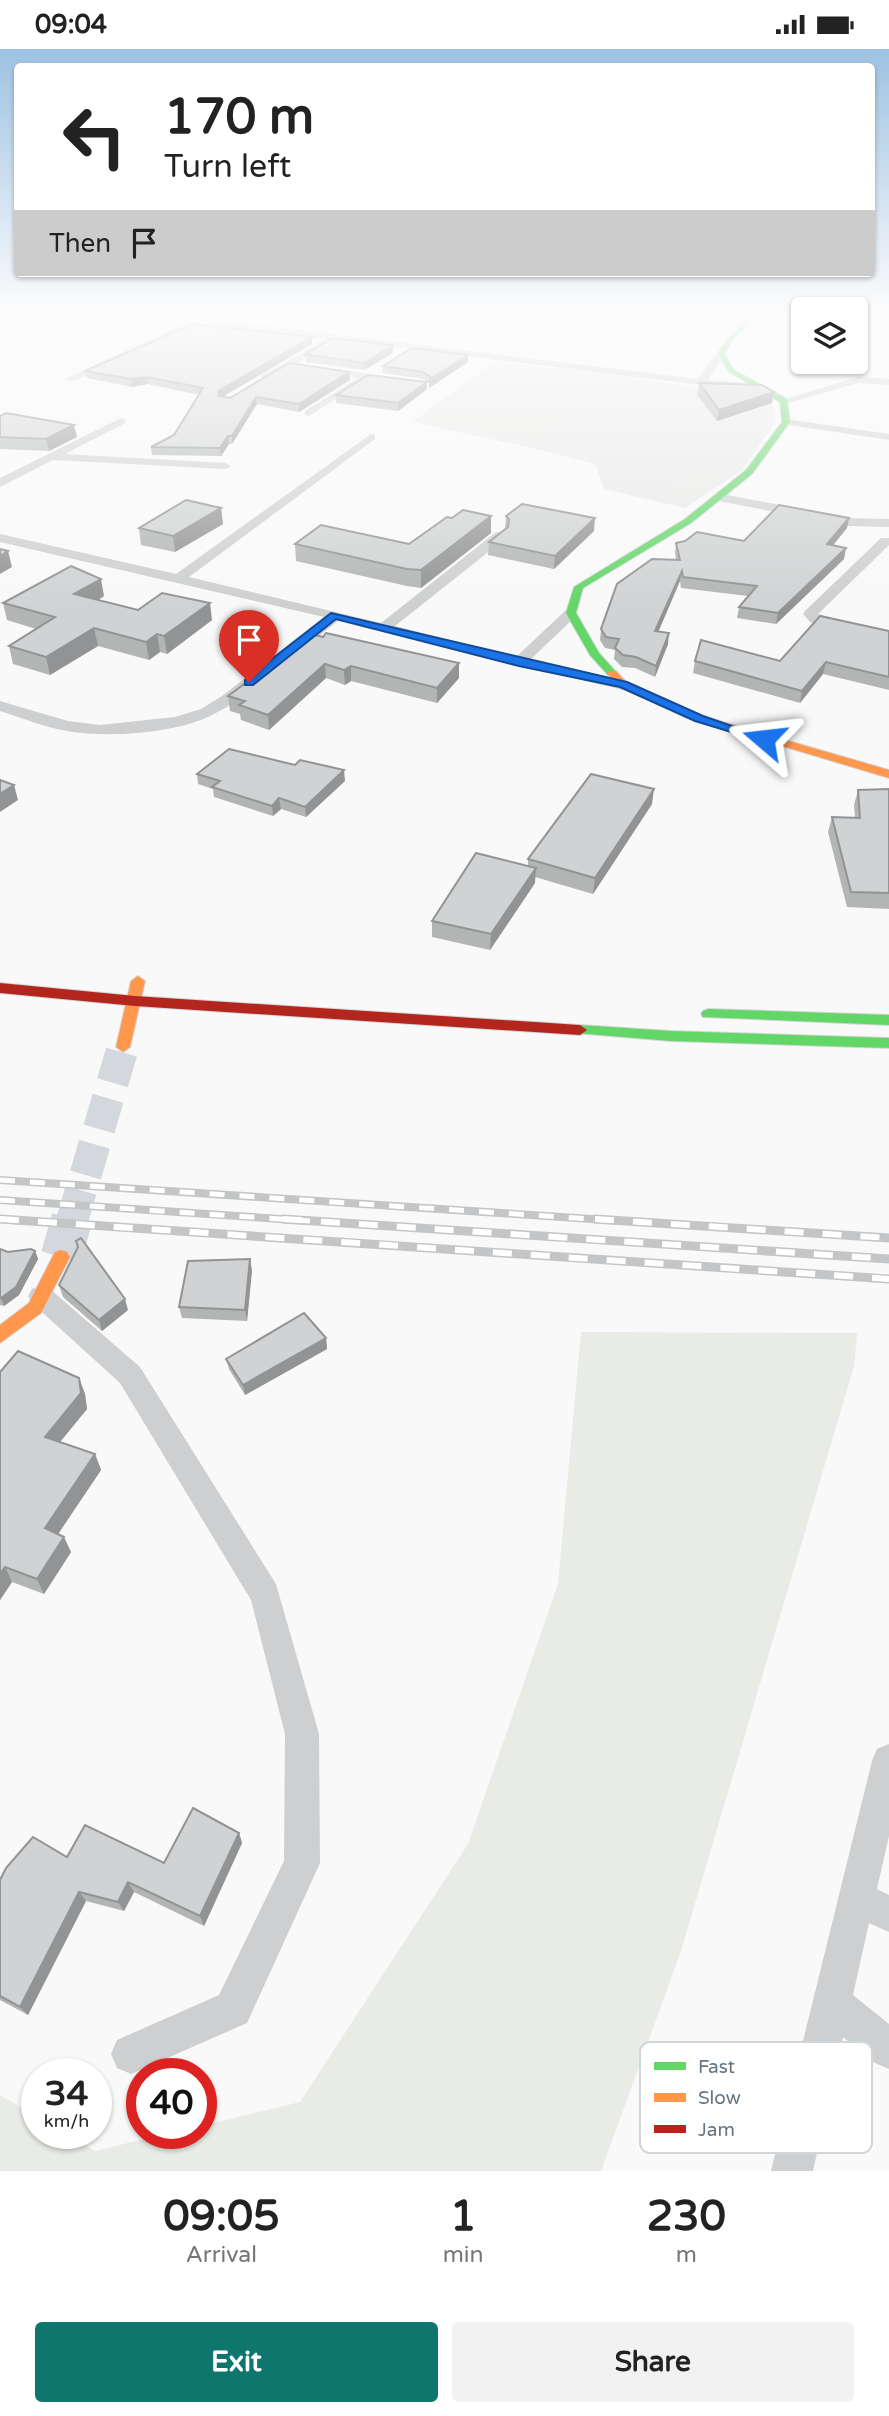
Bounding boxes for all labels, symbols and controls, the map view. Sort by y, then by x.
text: 09:04 [35,9,107,40]
text: 170 m [164,88,314,147]
icon: left [49,91,140,182]
text: Turn left [164,148,291,186]
icon: arrive [125,224,163,262]
text: Then [49,228,111,259]
map controls [791,297,868,374]
button: layers [791,297,868,374]
pin [219,610,279,682]
icon: arrive [230,621,268,659]
position arrow [727,702,801,776]
legend [640,2042,872,2153]
text: Fast [698,2056,735,2078]
speed limit sign: 40 [126,2058,217,2149]
text: 34 [45,2073,88,2115]
text: Slow [698,2087,741,2109]
text: km/h [44,2110,89,2132]
text: Jam [698,2119,735,2141]
text: 09:05 [163,2191,280,2242]
text: 1 [450,2191,476,2242]
text: 230 [647,2191,726,2242]
text: Arrival [186,2241,257,2269]
text: min [443,2241,484,2269]
text: m [676,2241,697,2269]
button: Exit [35,2322,438,2402]
button: Share [452,2322,854,2402]

